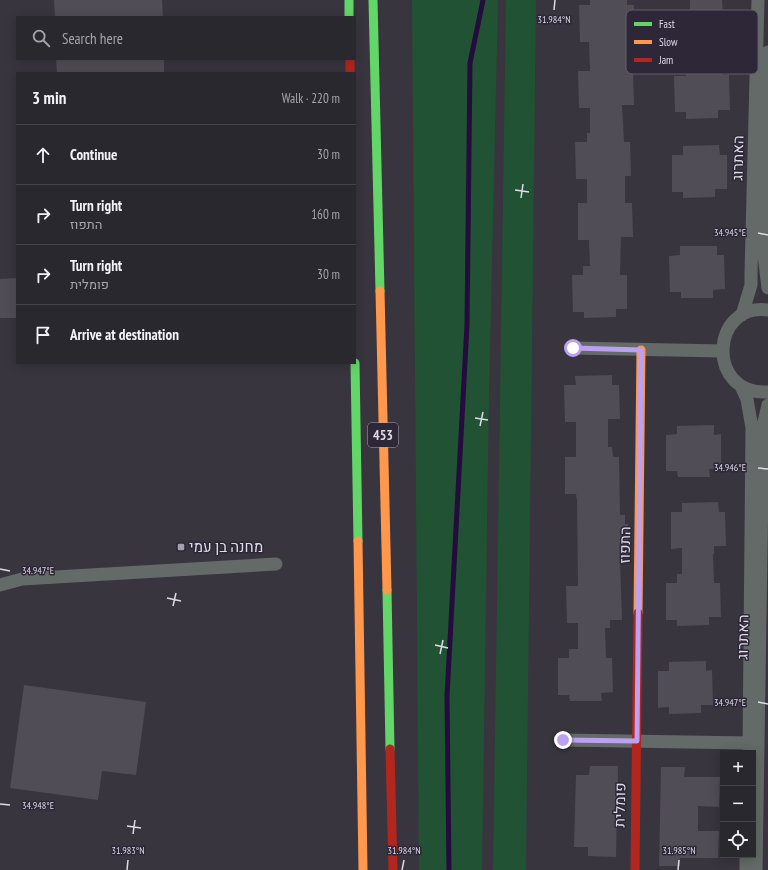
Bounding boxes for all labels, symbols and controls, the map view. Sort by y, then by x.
legend [626,10,758,74]
text: 31.984°N [537,13,571,26]
search box [16,16,356,60]
text: Fast [659,17,675,31]
icon: search [30,27,52,49]
text: Search here [62,29,123,48]
text: Slow [659,35,678,49]
text: Jam [658,53,673,67]
text: 3 min [32,87,66,109]
text: Walk · 220 m [282,90,340,107]
street label: האתרוג [728,135,747,181]
icon: ahead [32,144,54,166]
text: Continue [70,145,117,164]
text: 30 m [317,146,340,163]
text: Turn right [70,196,122,215]
icon: right [32,204,54,226]
text: 160 m [311,206,340,223]
text: התפוז [70,216,102,233]
text: 34.945°E [714,226,746,239]
text: Turn right [70,256,122,275]
icon: right [32,264,54,286]
text: 30 m [317,266,340,283]
text: פומלית [70,276,109,293]
icon: arrive [32,324,54,346]
text: Arrive at destination [70,325,179,344]
route start [564,339,582,357]
road number: 453 [368,423,398,447]
text: 34.946°E [714,461,746,474]
street label: התפוז [615,526,634,564]
place label: מחנה בן עמי [189,537,263,556]
marker: מחנה בן עמי [176,542,186,552]
text: 34.947°E [22,564,54,577]
street label: האתרוג [733,614,752,660]
text: 34.947°E [714,696,746,709]
route end [554,731,572,749]
map controls [720,750,756,858]
button: + [720,750,756,786]
street label: פומלית [610,782,629,828]
button: − [720,786,756,822]
text: 34.948°E [22,799,54,812]
button: locate [720,822,756,858]
text: 31.983°N [111,844,145,857]
text: 31.984°N [387,844,421,857]
text: 31.985°N [662,844,696,857]

